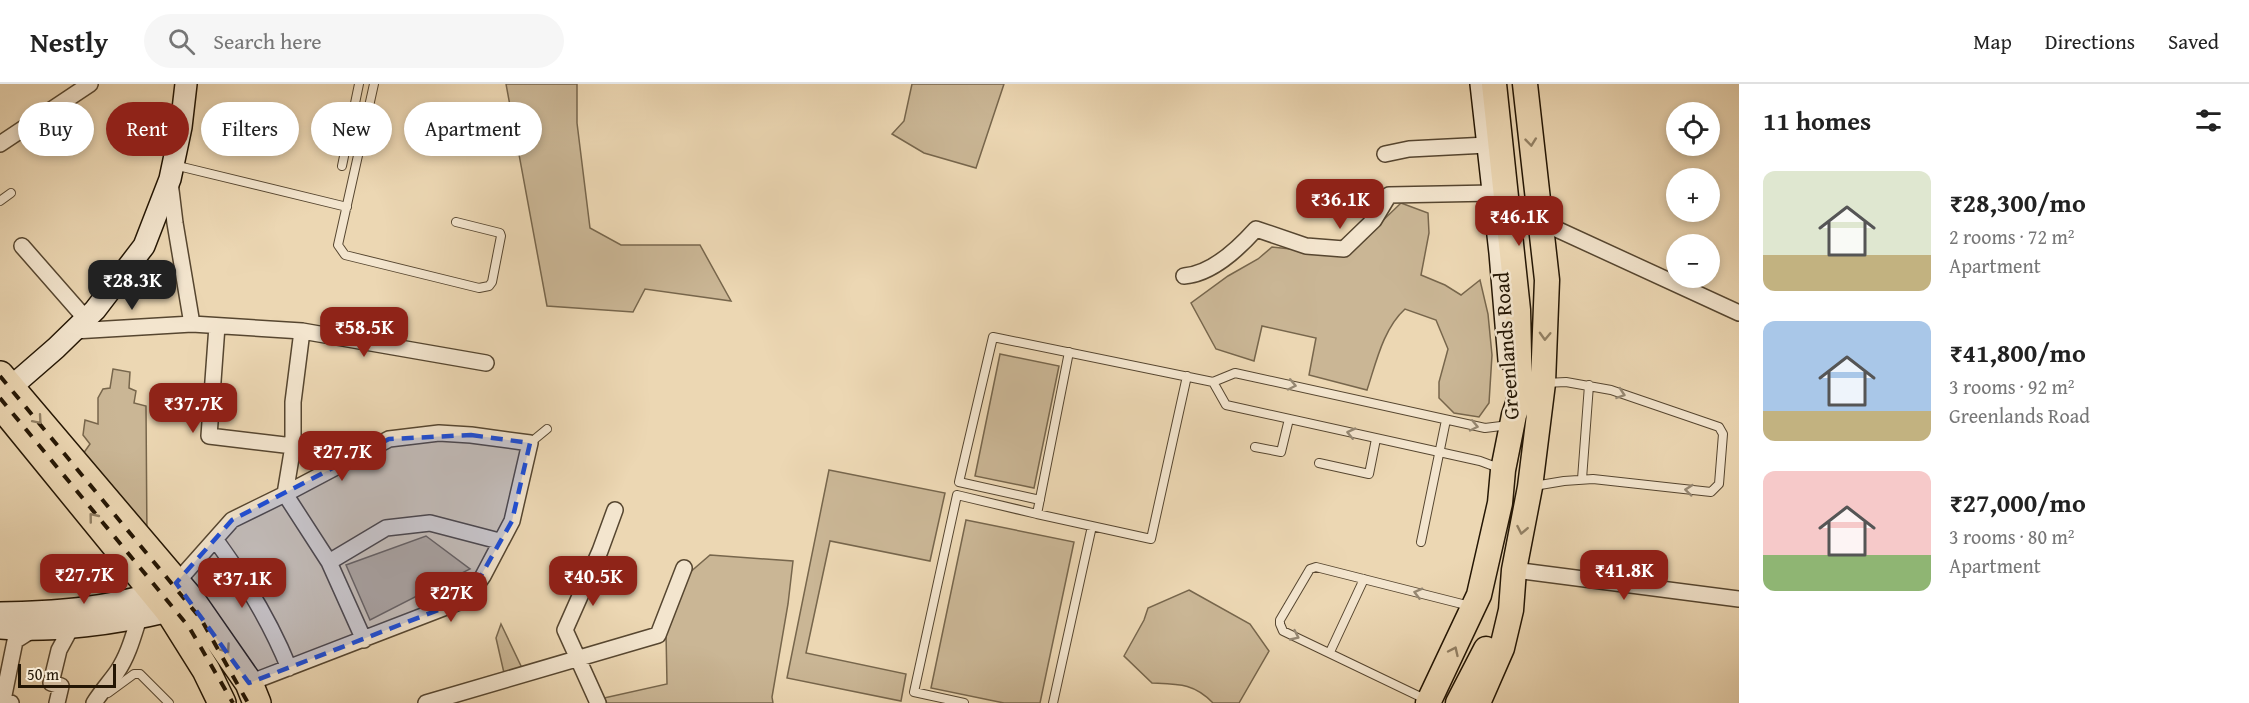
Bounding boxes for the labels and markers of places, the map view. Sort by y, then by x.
pin: ₹36.1K [1291,179,1389,230]
pin: ₹46.1K [1470,196,1568,247]
pin: ₹28.3K [83,260,181,311]
pin: ₹58.5K [315,307,413,358]
pin: ₹37.7K [144,383,242,434]
pin: ₹27.7K [293,431,391,482]
pin: ₹41.8K [1575,550,1673,601]
pin: ₹27.7K [35,554,133,605]
pin: ₹40.5K [544,556,642,607]
pin: ₹37.1K [193,558,291,609]
pin: ₹27K [415,572,487,623]

